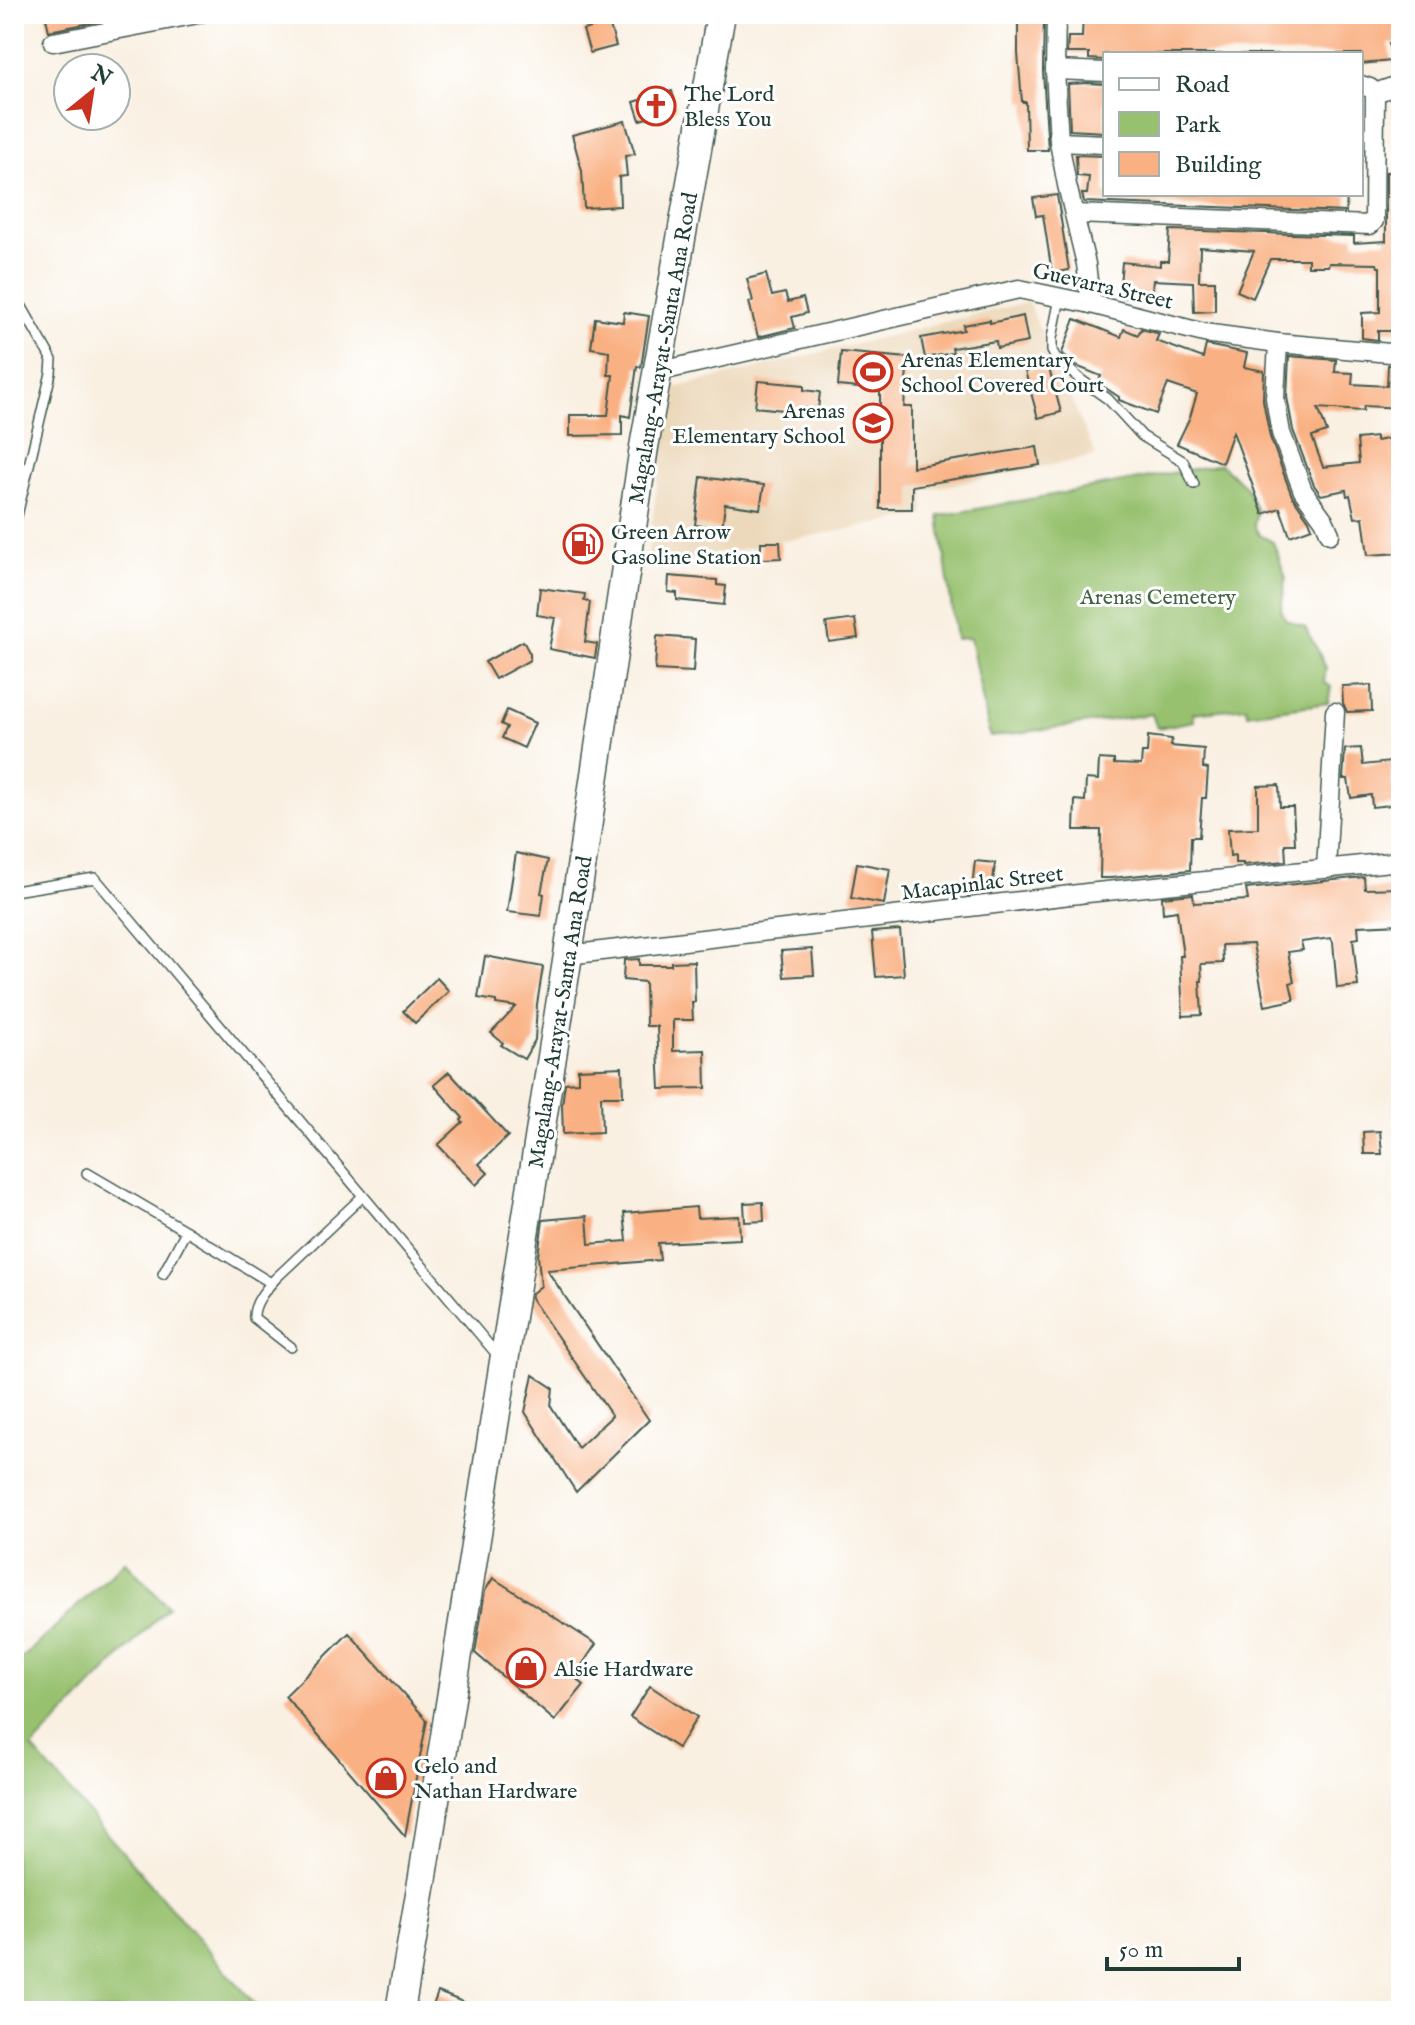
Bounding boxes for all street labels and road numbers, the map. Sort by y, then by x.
street label: Magalang-Arayat-Santa Ana Road [623,190,705,506]
street label: Guevarra Street [1030,257,1176,317]
street label: Magalang-Arayat-Santa Ana Road [522,854,600,1171]
street label: Macapinlac Street [900,860,1065,908]

